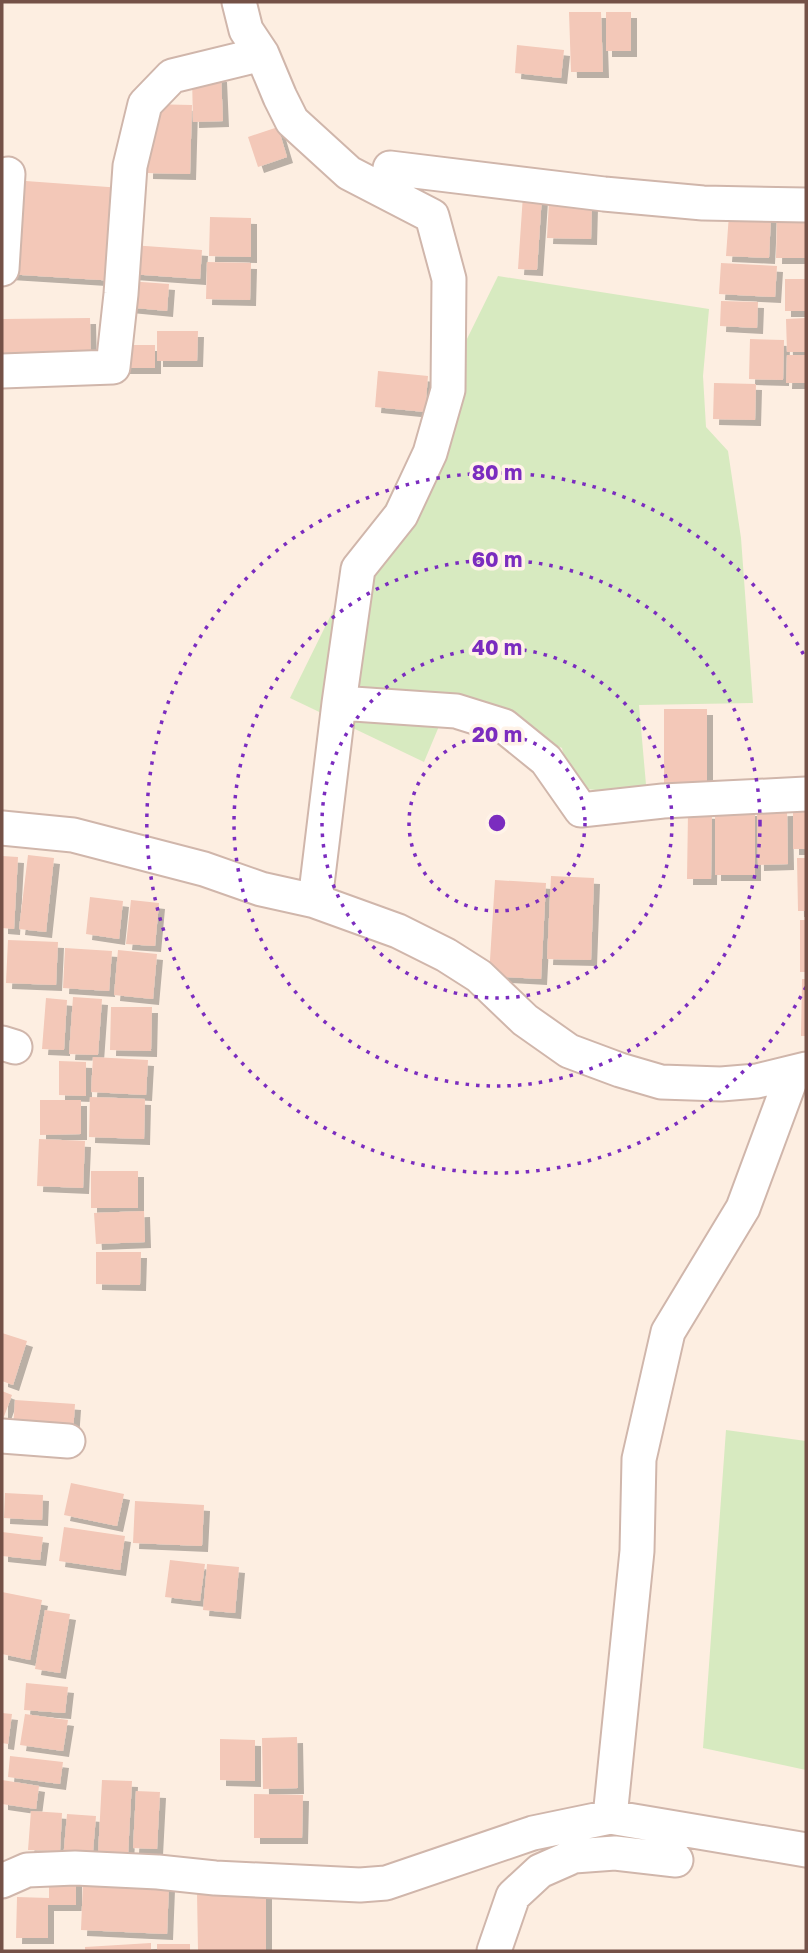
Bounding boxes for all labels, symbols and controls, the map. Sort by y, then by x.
text: 80 m [472,459,522,485]
text: 60 m [472,546,522,572]
text: 40 m [472,634,522,660]
text: 20 m [472,721,522,747]
centre of rings [485,811,509,835]

